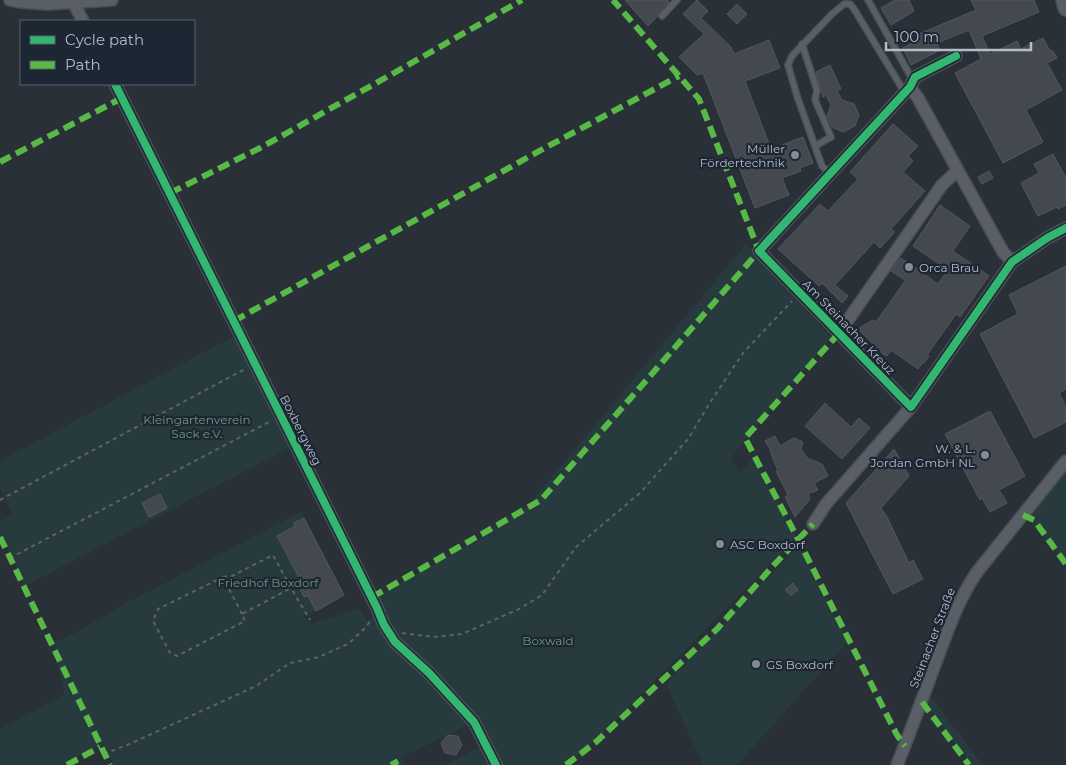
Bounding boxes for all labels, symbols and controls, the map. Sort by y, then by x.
legend [20,20,195,85]
scale bar [886,20,1031,52]
text: 100 m [894,27,939,46]
text: Cycle path [65,30,144,49]
text: Path [65,55,101,74]
place label: Müller Fördertechnik [700,141,786,170]
marker: Müller Fördertechnik [789,149,801,161]
place label: Orca Brau [919,260,979,275]
marker: Orca Brau [903,261,915,273]
street label: Am Steinacher Kreuz [800,276,898,378]
street label: Boxbergweg [277,392,325,468]
park label: Kleingartenverein Sack e.V. [143,412,251,441]
place label: W. & L. Jordan GmbH NL [869,441,975,470]
marker: W. & L. Jordan GmbH NL [979,449,991,461]
place label: ASC Boxdorf [730,537,806,552]
marker: ASC Boxdorf [714,538,726,550]
park label: Friedhof Boxdorf [218,575,319,590]
street label: Steinacher Straße [906,586,958,690]
park label: Boxwald [522,633,574,648]
place label: GS Boxdorf [766,657,834,672]
marker: GS Boxdorf [750,658,762,670]

